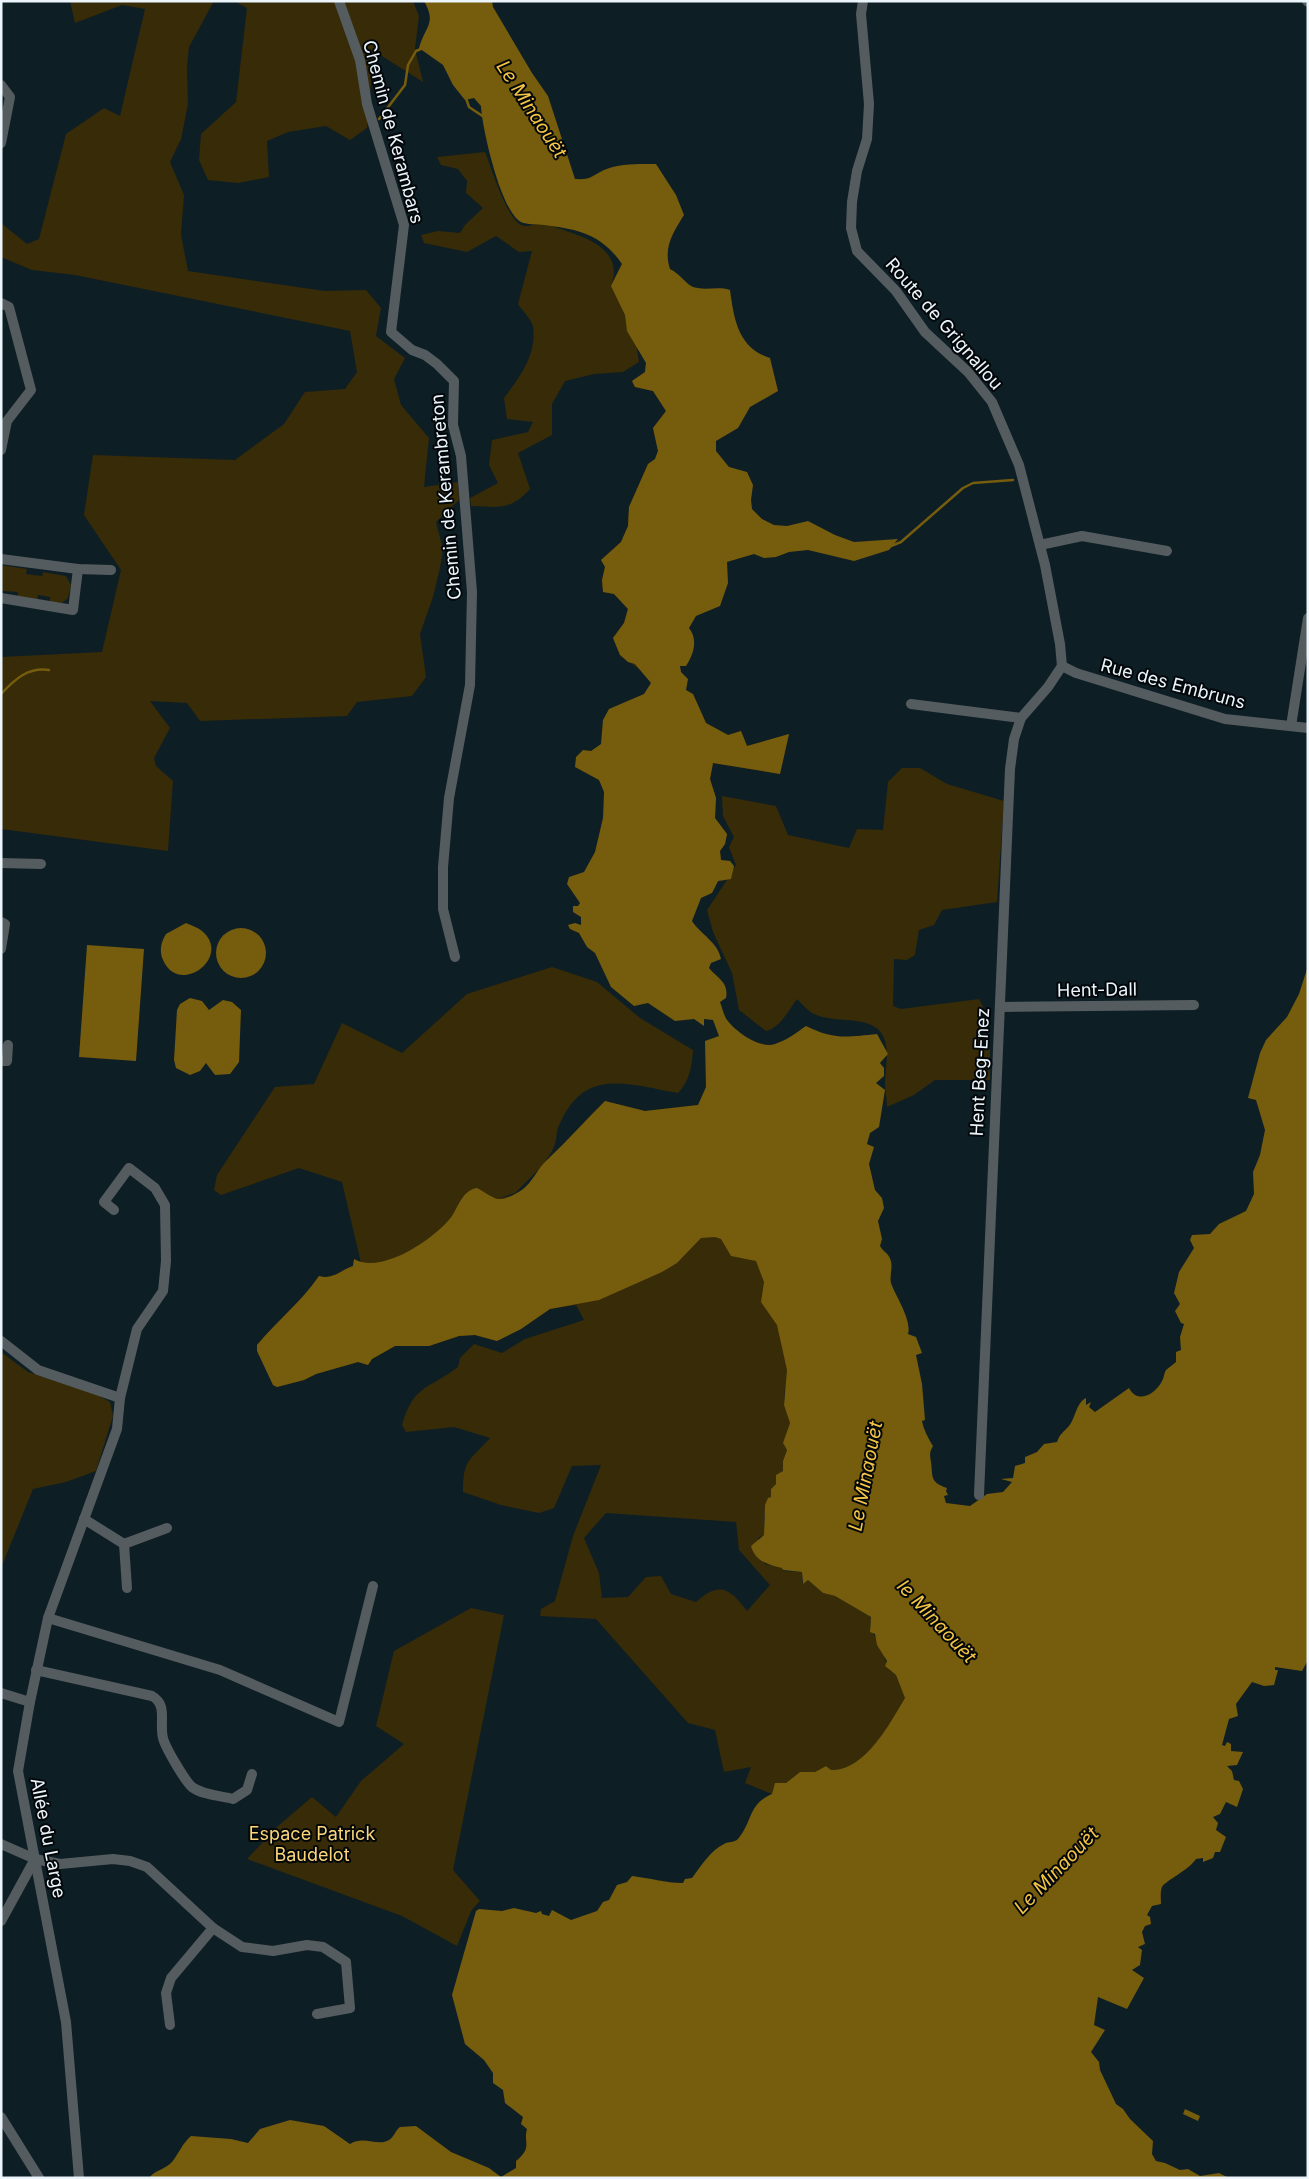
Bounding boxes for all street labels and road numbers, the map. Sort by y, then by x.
street label: Chemin de Kerambars [359,38,428,226]
street label: Route de Grignallou [882,254,1007,394]
street label: Chemin de Kerambreton [426,393,465,601]
street label: Rue des Embruns [1098,654,1248,713]
street label: Hent-Dall [1057,978,1137,1001]
street label: Hent Beg-Enez [966,1007,993,1137]
street label: Allée du Large [27,1776,70,1900]

